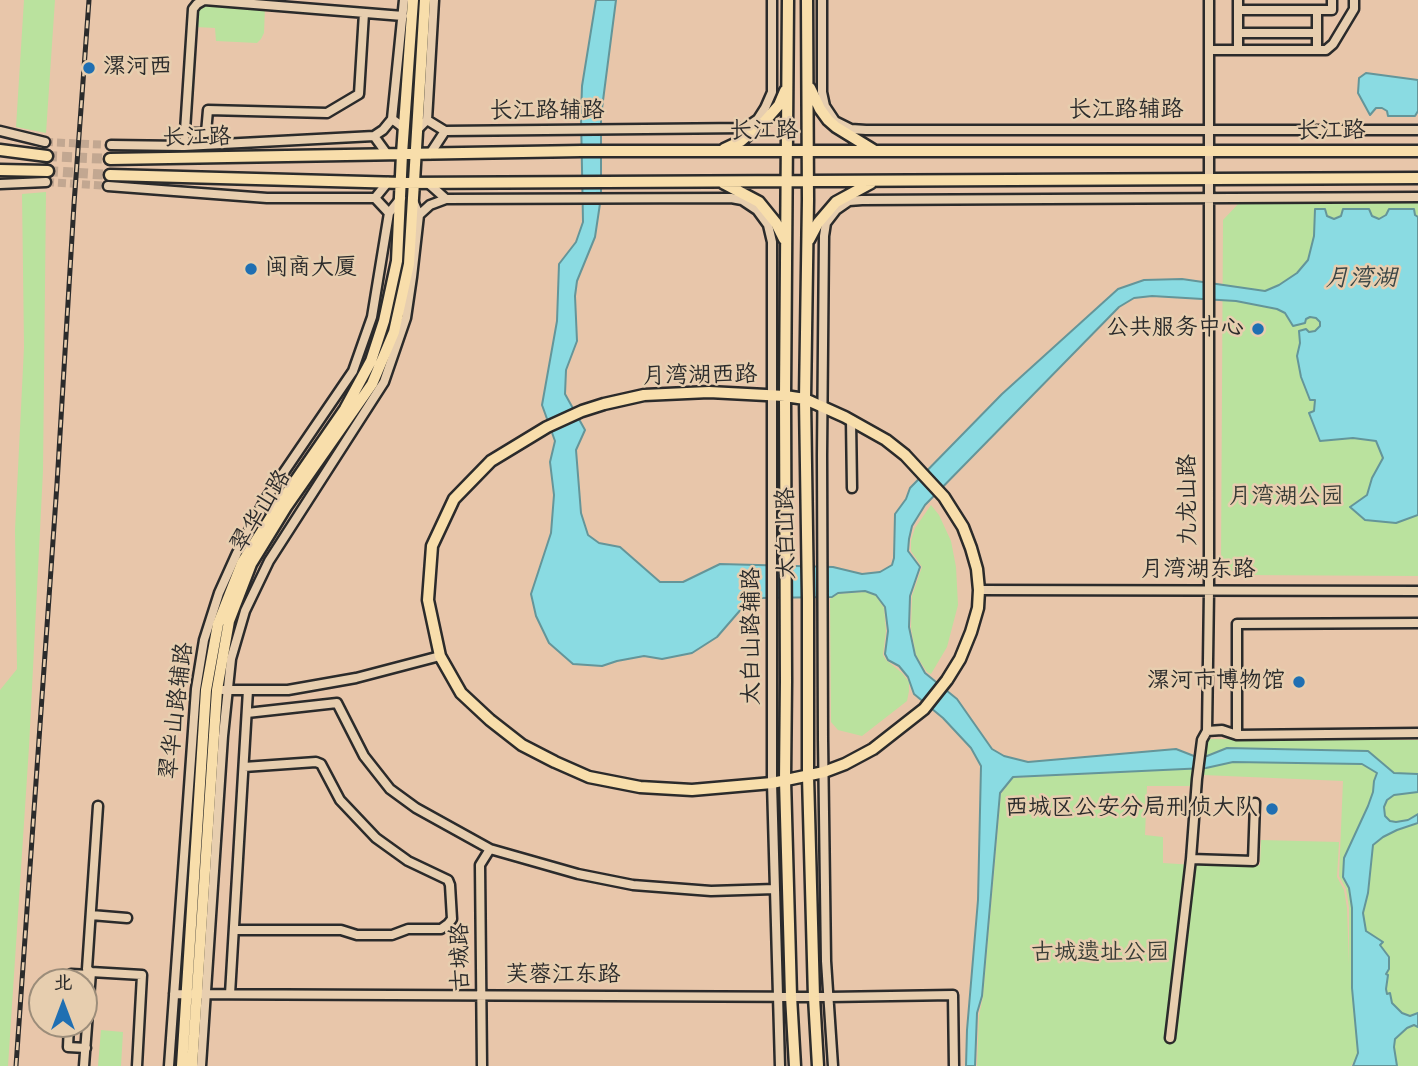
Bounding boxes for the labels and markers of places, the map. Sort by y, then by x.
place label: 漯河西 [103,54,172,82]
marker: 漯河西 [81,60,97,76]
place label: 闽商大厦 [265,255,357,283]
marker: 闽商大厦 [243,261,259,277]
place label: 公共服务中心 [1106,315,1244,343]
marker: 公共服务中心 [1250,321,1266,337]
place label: 漯河市博物馆 [1147,668,1285,696]
marker: 漯河市博物馆 [1291,674,1307,690]
place label: 西城区公安分局刑侦大队 [1005,795,1258,823]
marker: 西城区公安分局刑侦大队 [1264,801,1280,817]

